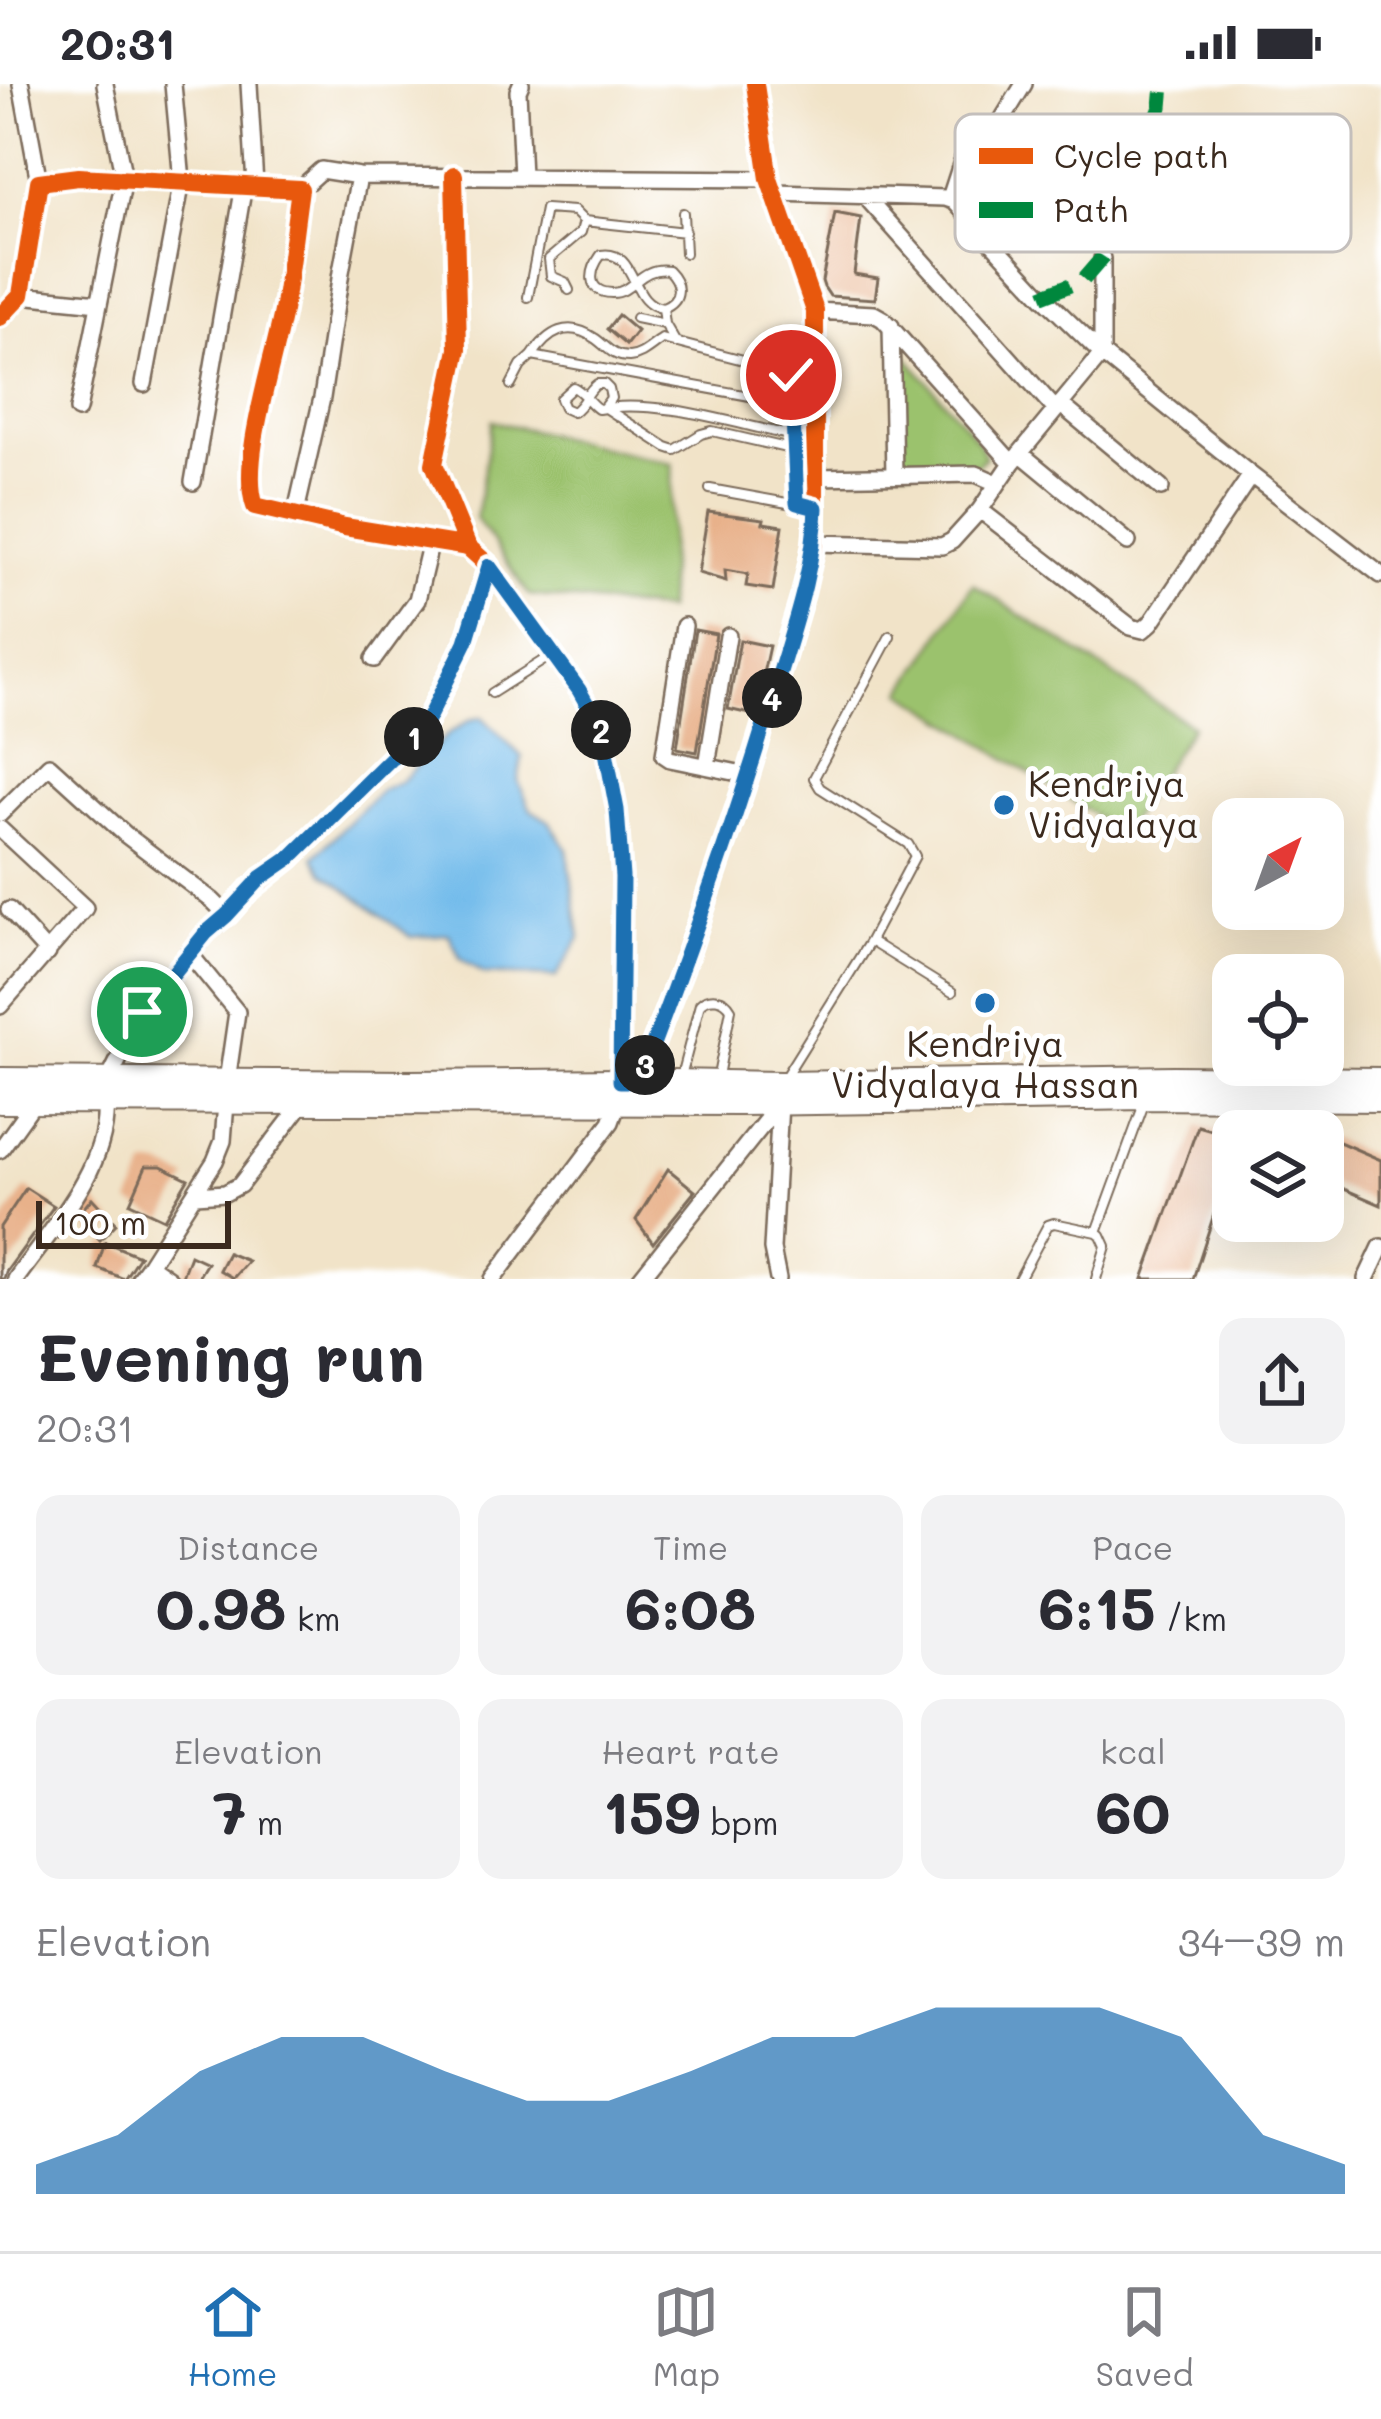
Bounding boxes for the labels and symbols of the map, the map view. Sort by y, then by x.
legend [955,114,1351,252]
text: Cycle path [1054,133,1228,177]
text: Path [1054,187,1128,230]
pin [740,324,842,426]
pin: 4 [742,668,802,728]
pin: 2 [571,700,631,760]
pin: 1 [384,707,444,767]
place label: Kendriya Vidyalaya [1028,759,1199,848]
marker: Kendriya Vidyalaya [991,792,1017,818]
north arrow [1212,798,1344,930]
pin [91,961,193,1063]
marker: Kendriya Vidyalaya Hassan [972,990,998,1016]
place label: Kendriya Vidyalaya Hassan [831,1019,1139,1108]
pin: 3 [615,1035,675,1095]
scale bar [36,1195,231,1248]

